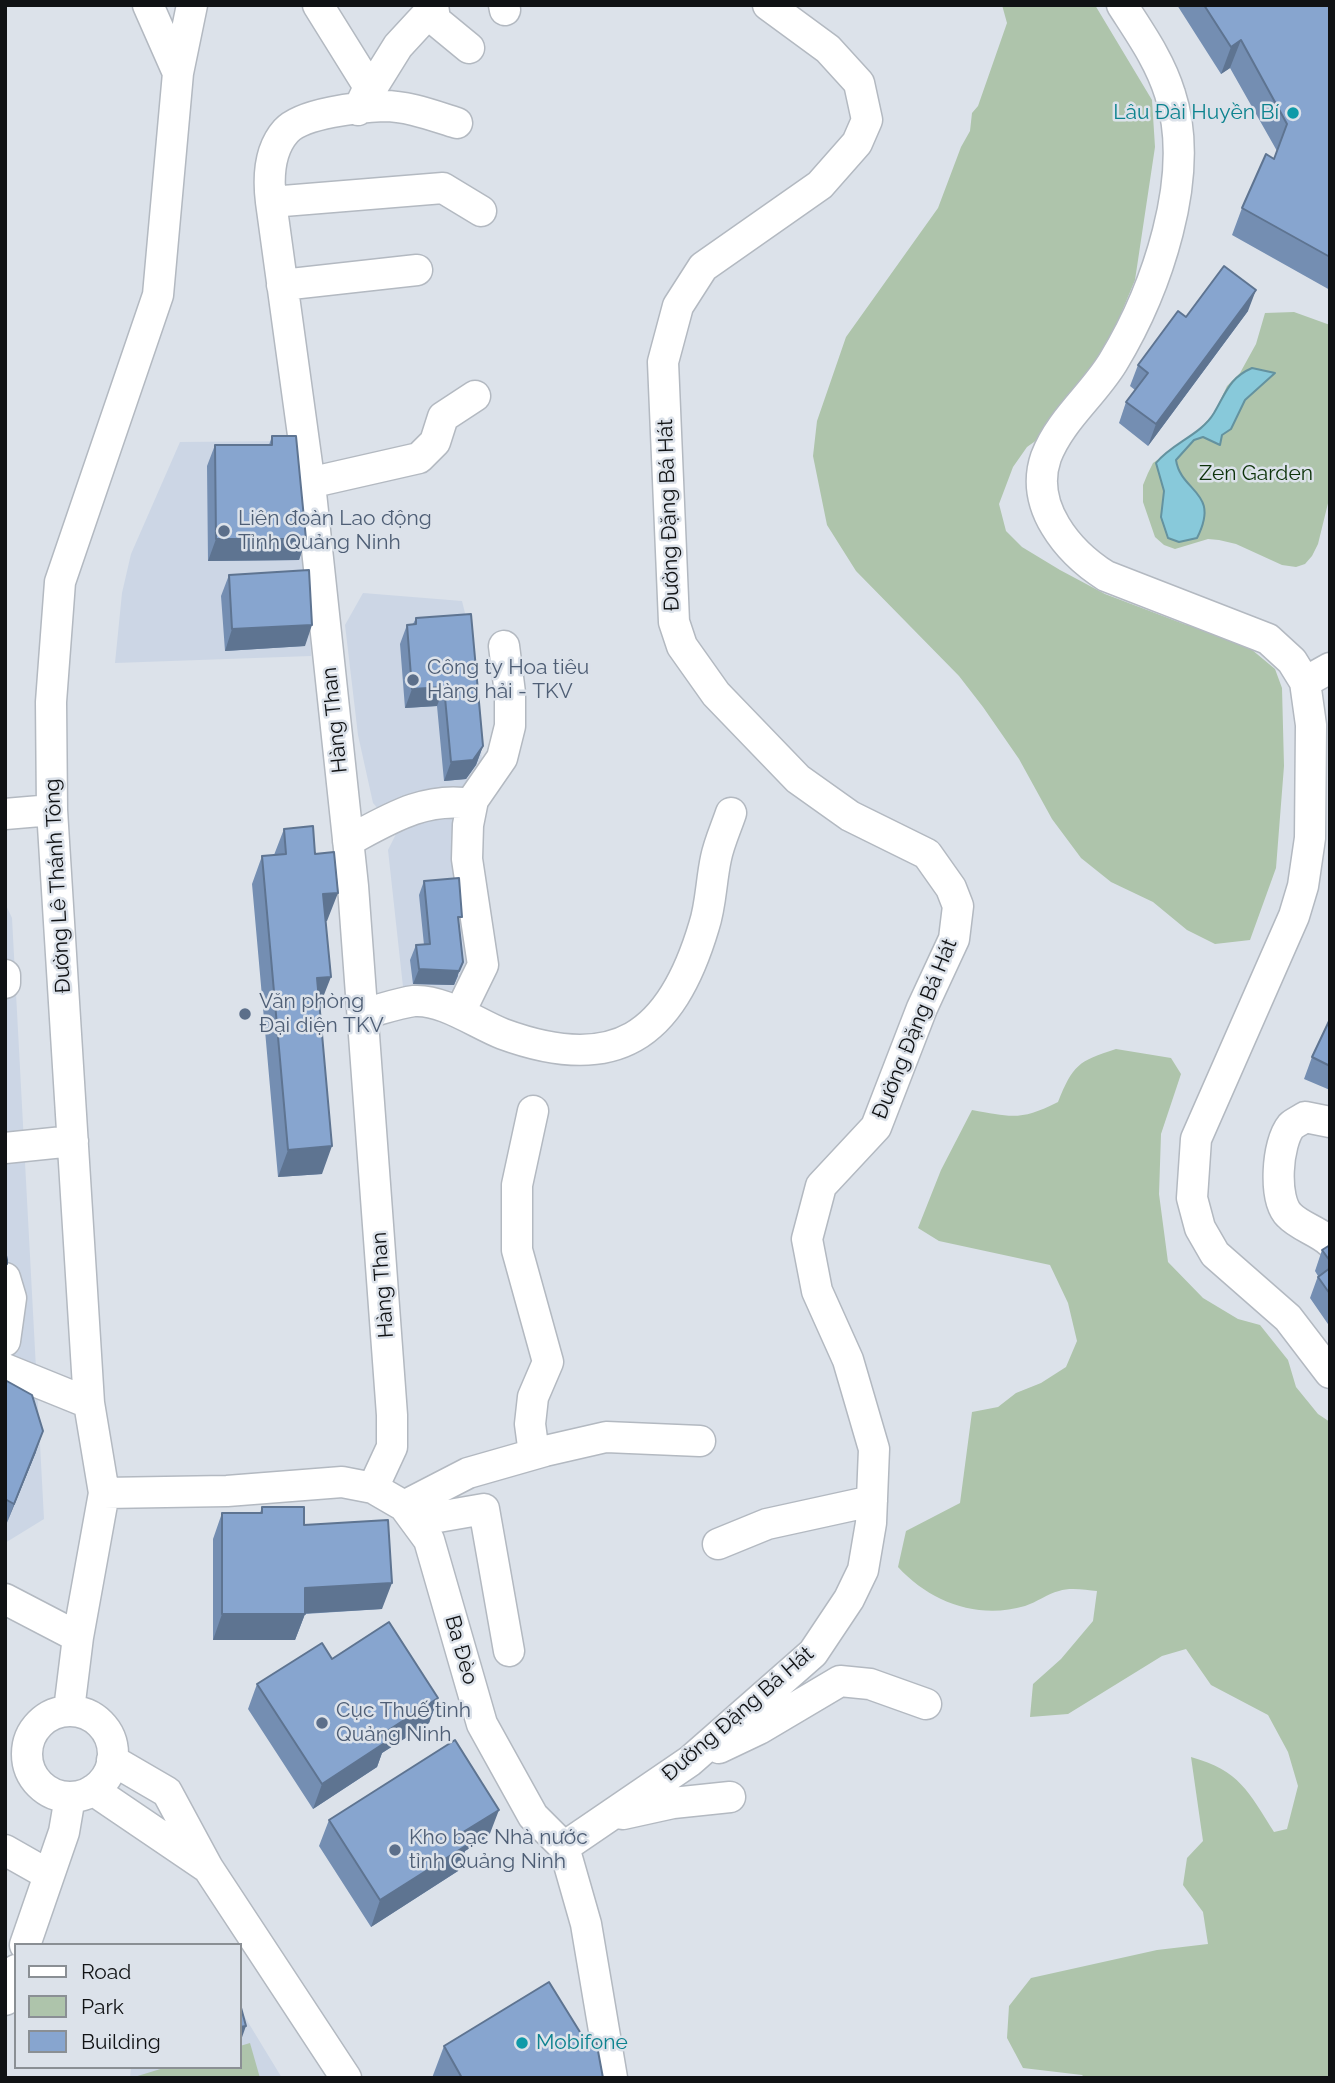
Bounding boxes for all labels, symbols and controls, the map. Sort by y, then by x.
place label: Lâu Đài Huyền Bí [1113,100,1279,126]
marker: Lâu Đài Huyền Bí [1285,105,1301,121]
street label: Đường Đặng Bá Hát [653,418,685,612]
park label: Zen Garden [1199,461,1313,487]
place label: Liên đoàn Lao động Tỉnh Quảng Ninh [238,506,432,556]
marker: Liên đoàn Lao động Tỉnh Quảng Ninh [216,523,232,539]
place label: Công ty Hoa tiêu Hàng hải - TKV [427,655,589,705]
street label: Hàng Than [317,666,353,774]
marker: Công ty Hoa tiêu Hàng hải - TKV [405,672,421,688]
street label: Đường Lê Thánh Tông [40,778,76,994]
street label: Đường Đặng Bá Hát [867,935,963,1123]
place label: Văn phòng Đại diện TKV [259,989,384,1039]
marker: Văn phòng Đại diện TKV [237,1006,253,1022]
street label: Hàng Than [367,1231,399,1339]
street label: Ba Đèo [439,1613,483,1687]
street label: Đường Đặng Bá Hát [657,1641,819,1787]
place label: Cục Thuế tỉnh Quảng Ninh [336,1698,471,1748]
marker: Cục Thuế tỉnh Quảng Ninh [314,1715,330,1731]
place label: Kho bạc Nhà nước tỉnh Quảng Ninh [409,1825,588,1875]
marker: Kho bạc Nhà nước tỉnh Quảng Ninh [387,1842,403,1858]
legend [14,1943,242,2069]
text: Road [81,1959,131,1984]
text: Park [81,1994,124,2019]
text: Building [81,2029,161,2054]
place label: Mobifone [536,2030,628,2056]
marker: Mobifone [514,2035,530,2051]

